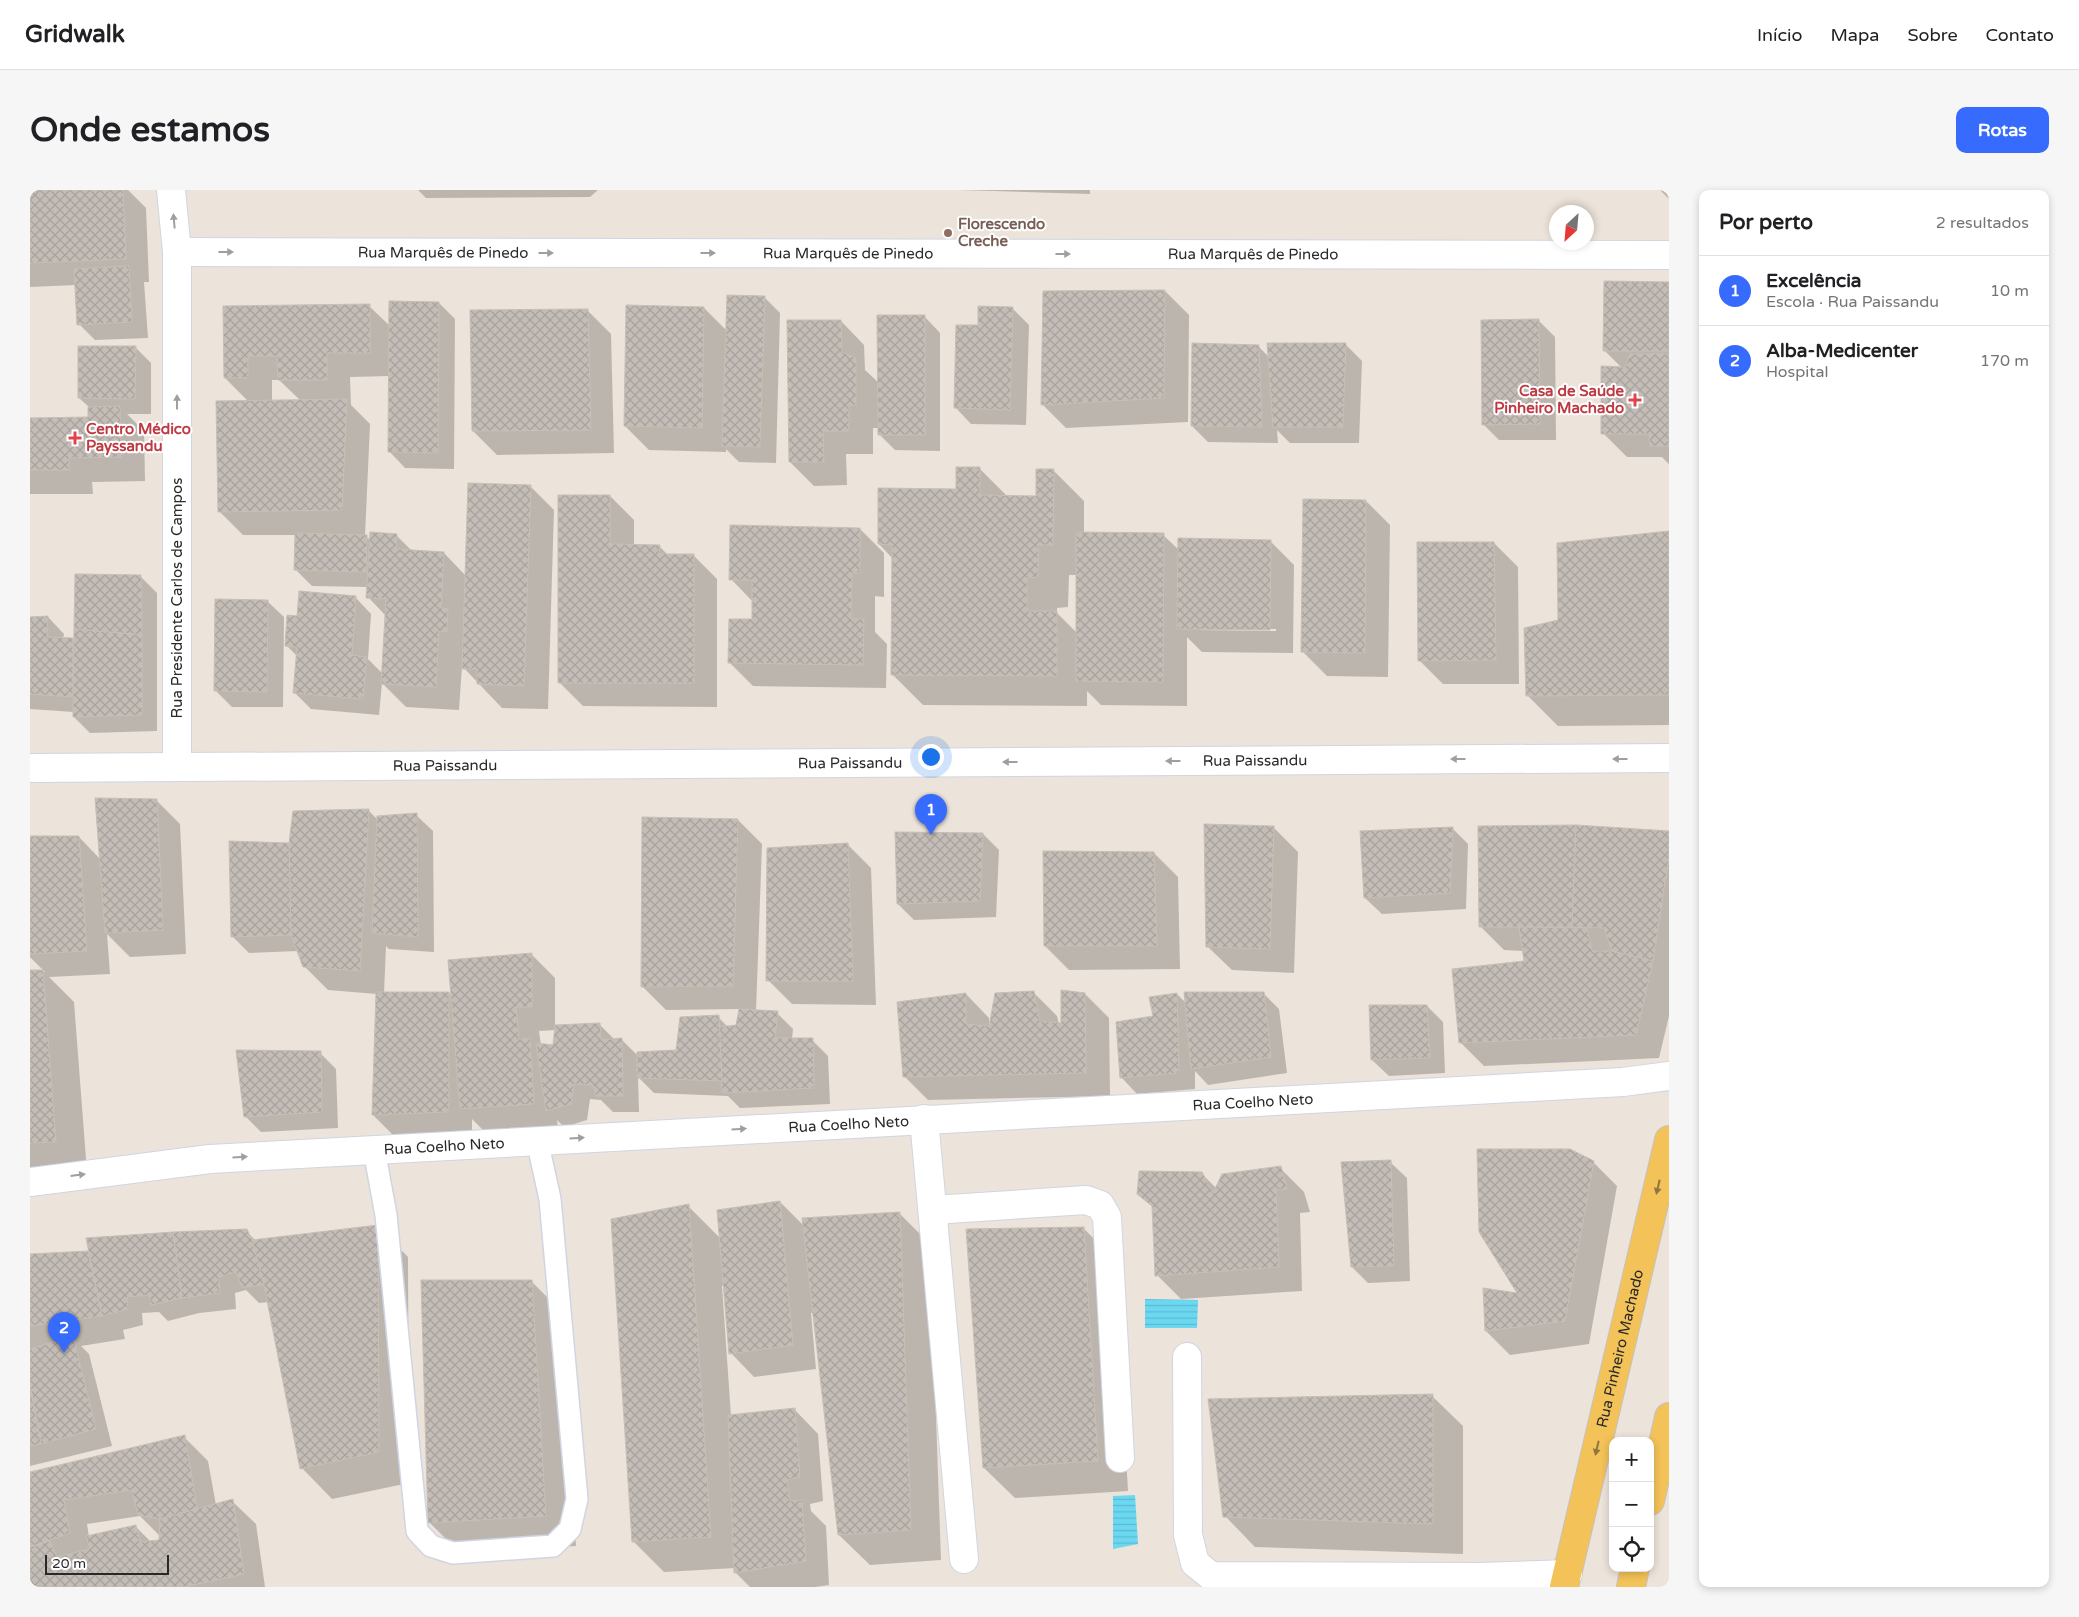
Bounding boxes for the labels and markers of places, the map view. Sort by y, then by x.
place label: Florescendo Creche [958,215,1045,250]
marker: Florescendo Creche [942,227,954,239]
place label: Casa de Saúde Pinheiro Machado [1494,382,1624,417]
marker: Casa de Saúde Pinheiro Machado [1628,393,1642,407]
place label: Centro Médico Payssandu [86,420,191,456]
marker: Centro Médico Payssandu [68,431,82,445]
pin: 1 [915,794,947,835]
pin: 2 [48,1312,80,1353]

